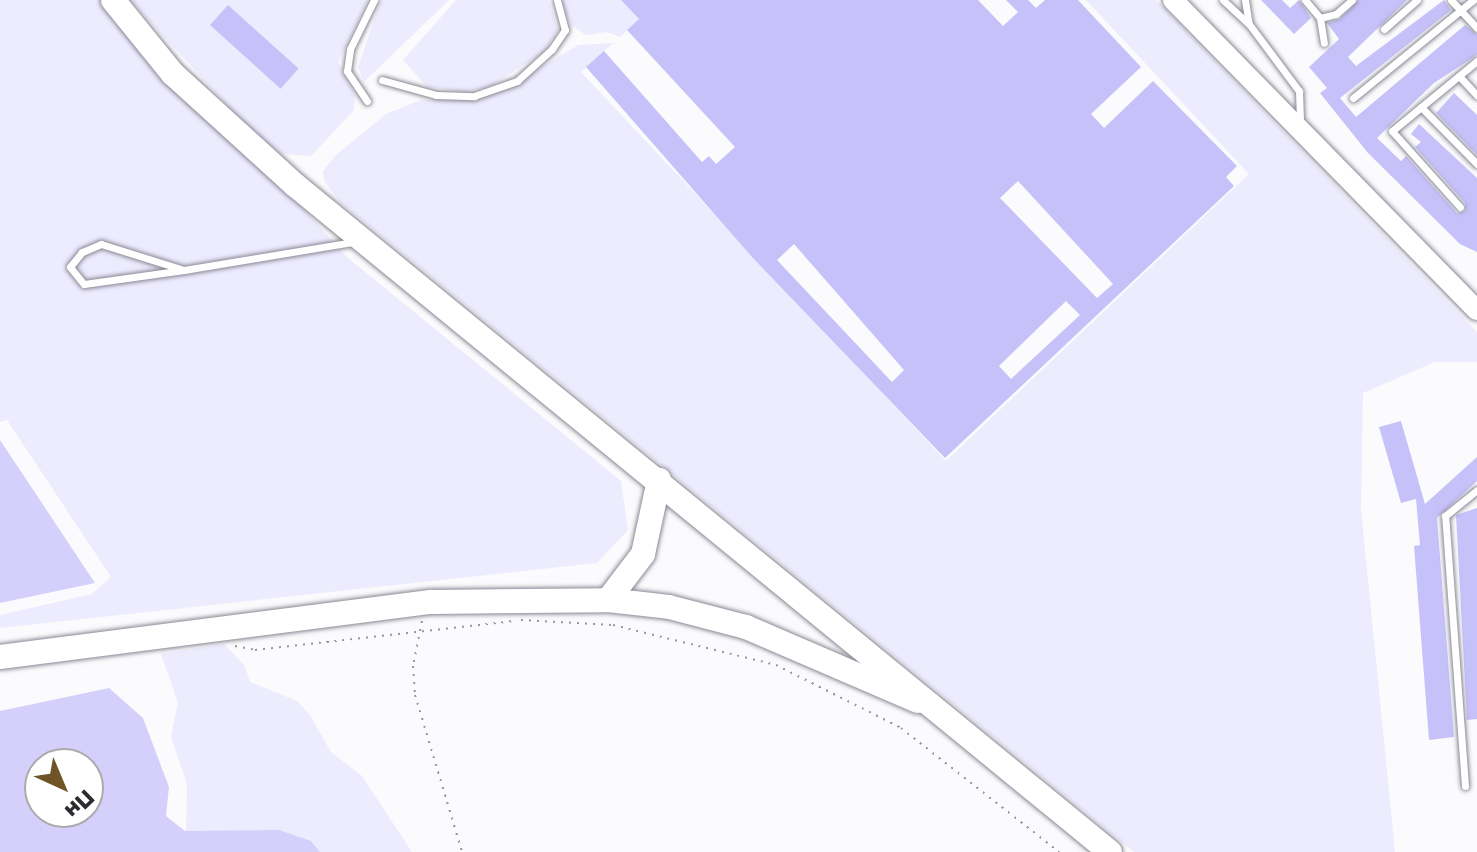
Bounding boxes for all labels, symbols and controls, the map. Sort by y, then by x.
north arrow [24,748,104,828]
text: Пн [59,784,100,824]

